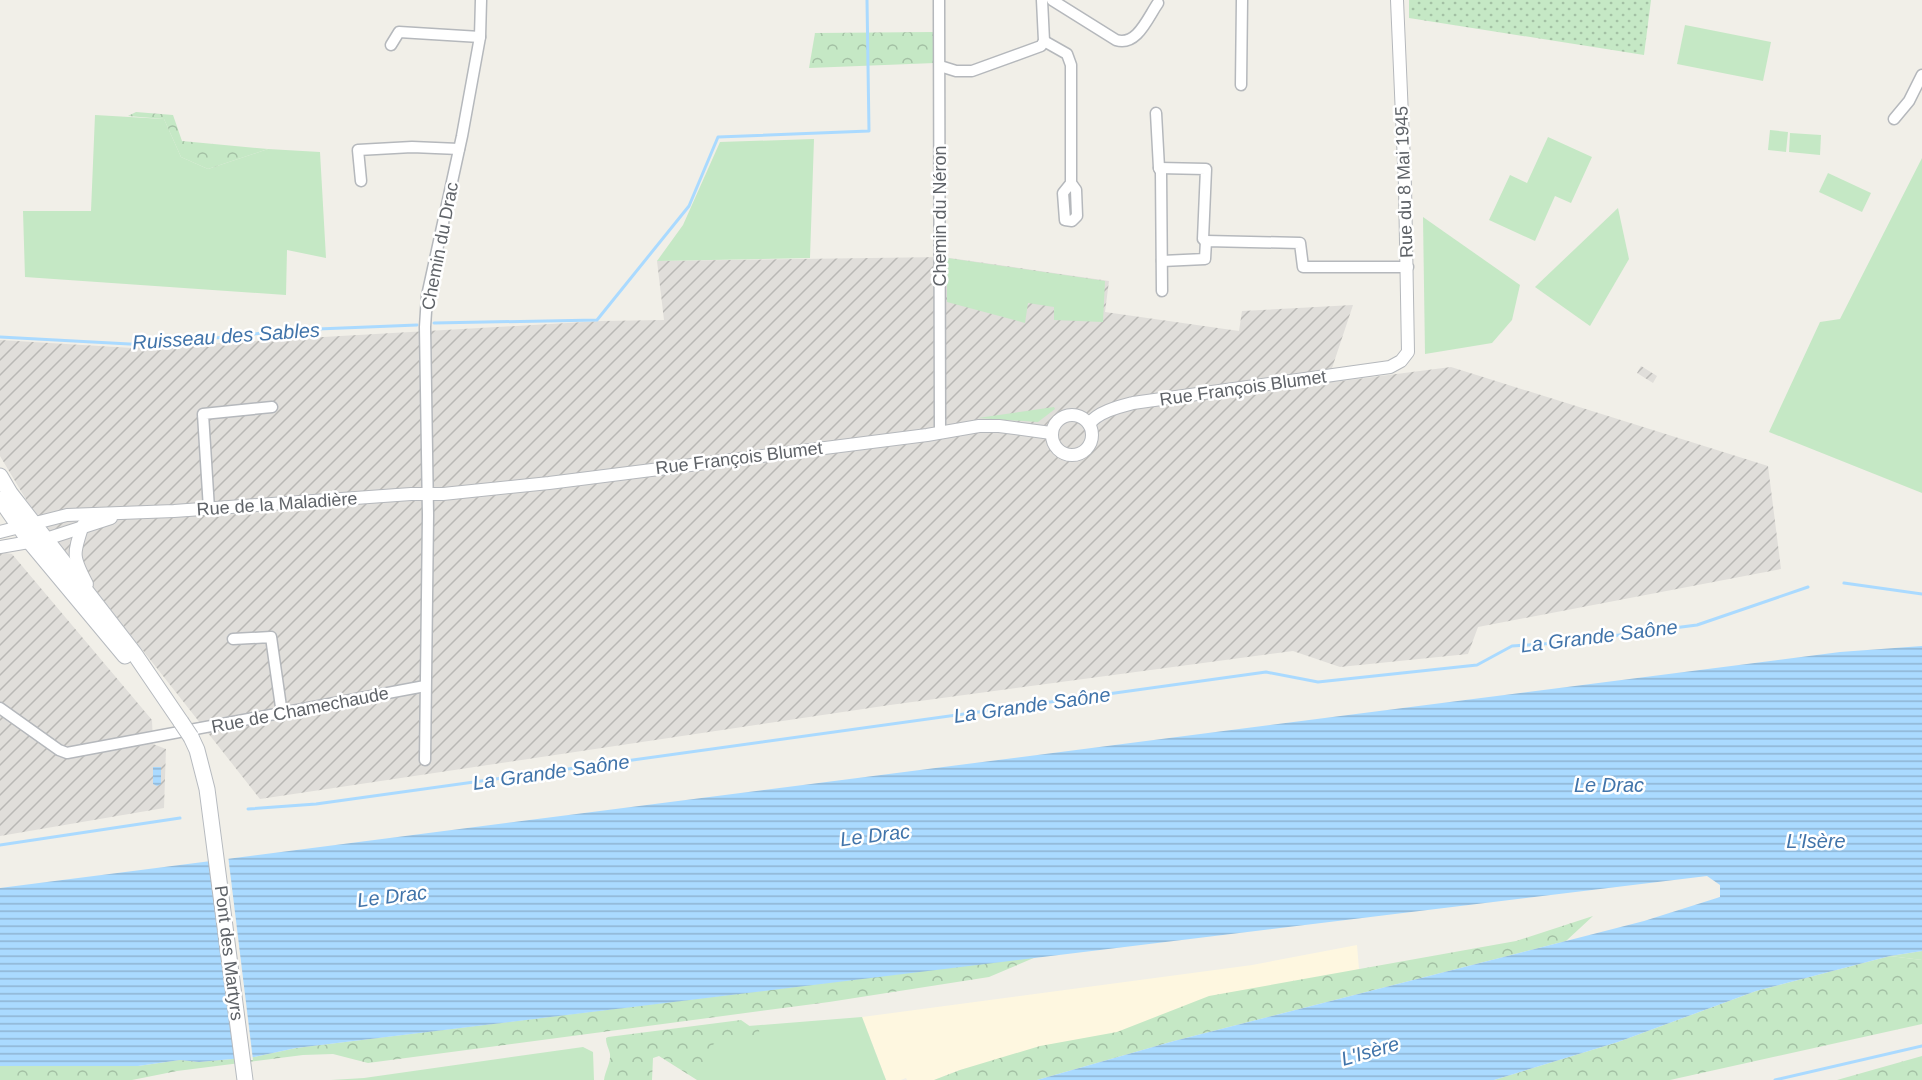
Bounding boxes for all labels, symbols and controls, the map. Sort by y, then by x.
street label: Rue du 8 Mai 1945 [1391,106,1417,258]
street label: Chemin du Néron [930,145,950,287]
street label: Chemin du Drac [418,180,462,312]
water label: Ruisseau des Sables [132,318,320,354]
street label: Rue François Blumet [1158,366,1328,410]
street label: Rue François Blumet [654,438,824,478]
street label: Rue de la Maladière [196,488,358,520]
water label: La Grande Saône [1519,615,1679,657]
street label: Rue de Chamechaude [210,683,390,737]
water label: La Grande Saône [952,683,1112,727]
water label: La Grande Saône [471,750,631,794]
water label: Le Drac [1574,774,1644,796]
water label: Le Drac [839,820,911,850]
water label: L'Isère [1786,830,1846,852]
water label: Le Drac [356,881,428,911]
street label: Pont des Martyrs [211,884,247,1022]
water label: L'Isère [1338,1032,1402,1070]

